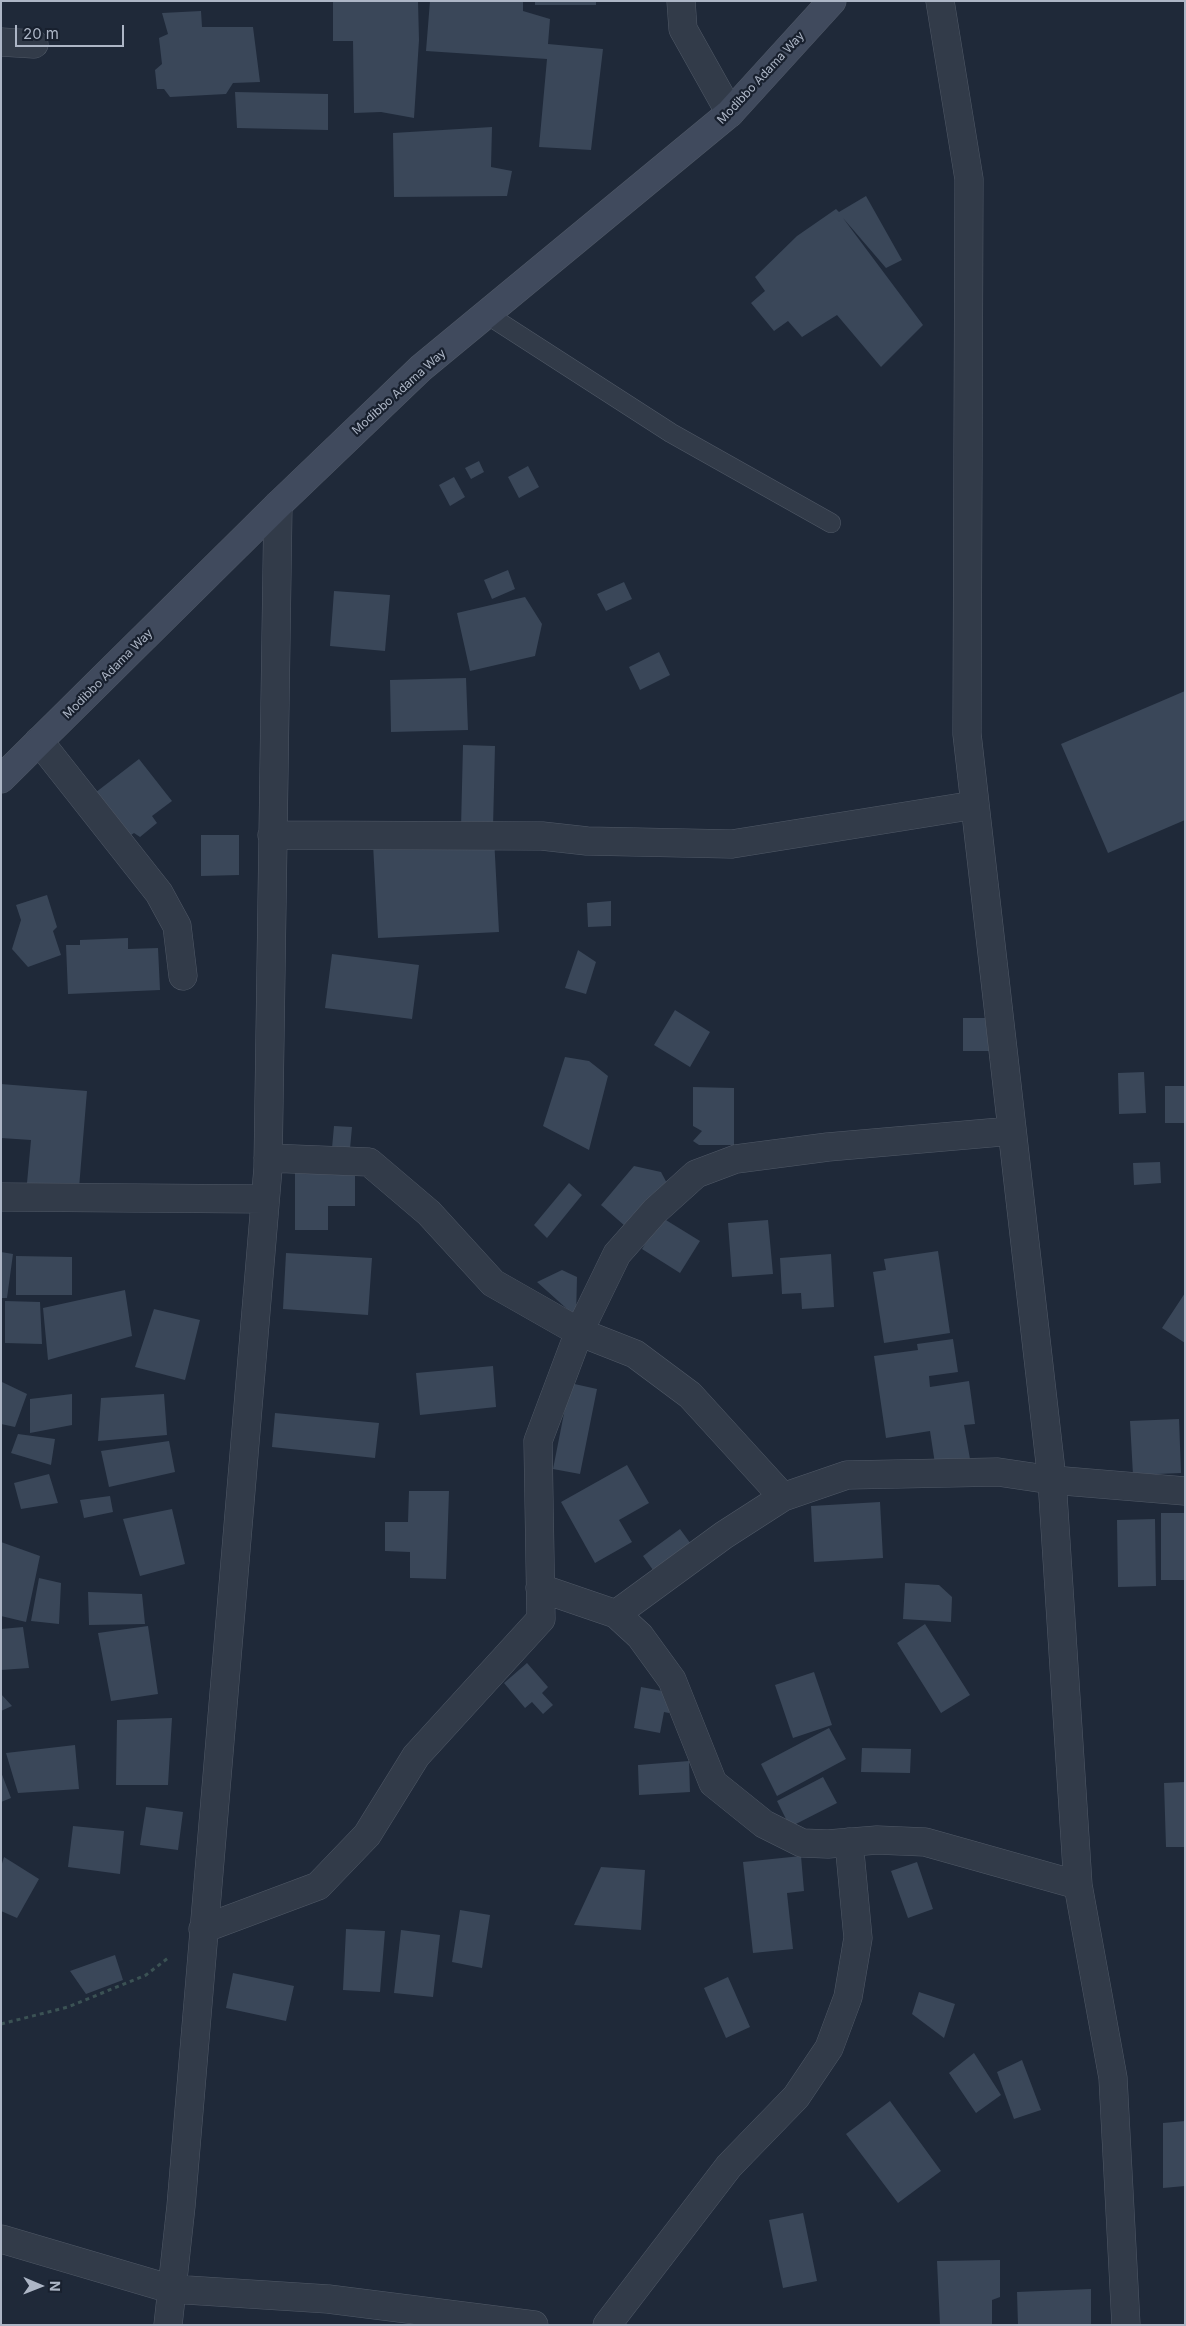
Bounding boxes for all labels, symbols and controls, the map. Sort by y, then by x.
scale bar [18,15,126,47]
text: 20 m [23,24,59,43]
street label: Modibbo Adama Way [714,29,808,127]
street label: Modibbo Adama Way [349,346,449,438]
street label: Modibbo Adama Way [60,626,156,722]
north arrow [15,2261,65,2311]
text: N [47,2281,64,2292]

